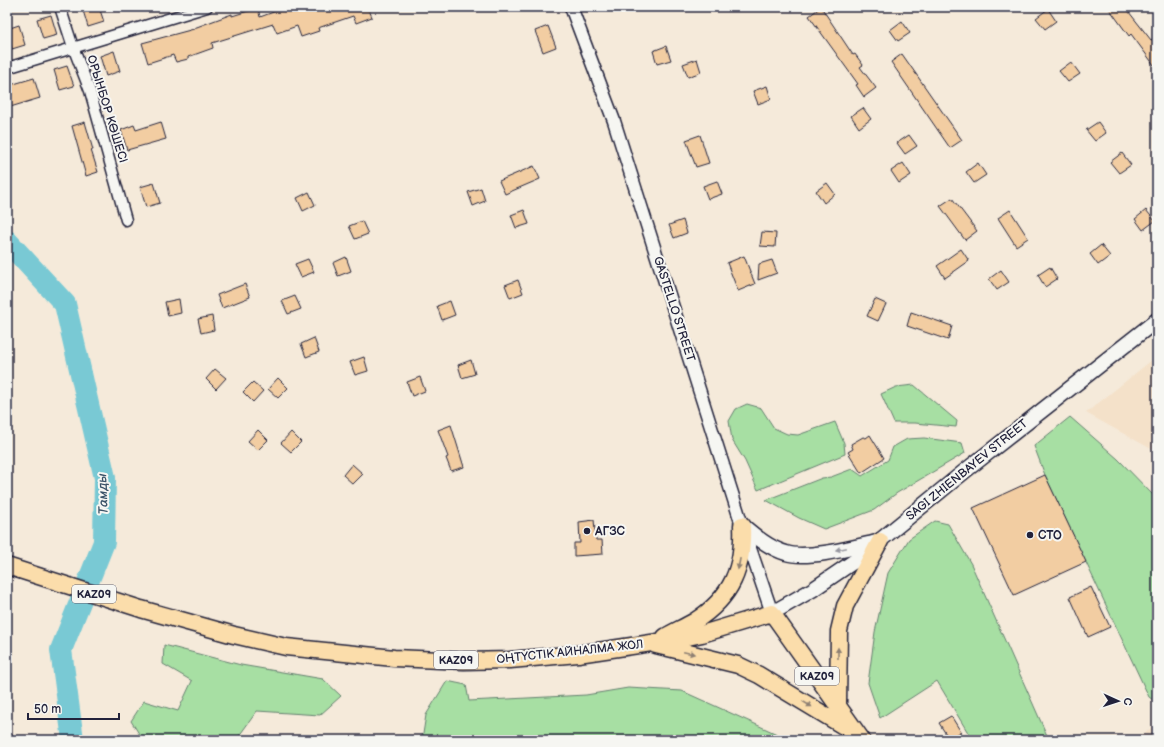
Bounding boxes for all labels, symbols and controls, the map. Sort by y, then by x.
street label: ОРЫНБОР КӨШЕСІ [83,53,131,165]
street label: GASTELLO STREET [650,255,698,364]
street label: SAGI ZHIENBAYEV STREET [903,416,1032,524]
water label: Тамды [94,473,112,515]
place label: АГЗС [594,524,626,539]
marker: АГЗС [582,526,592,536]
place label: СТО [1038,528,1062,543]
marker: СТО [1025,530,1035,540]
one-way arrow [835,547,848,553]
one-way arrow [736,557,742,570]
road number: KAZ09 [72,585,116,603]
street label: ОҢТҮСТІК АЙНАЛМА ЖОЛ [496,637,644,667]
one-way arrow [835,647,842,659]
road number: KAZ09 [434,651,478,669]
one-way arrow [683,651,695,657]
road number: KAZ09 [795,667,839,685]
north arrow [1098,681,1138,721]
scale bar [28,695,119,721]
text: С [1121,697,1134,706]
one-way arrow [802,700,812,708]
text: 50 m [34,702,61,717]

